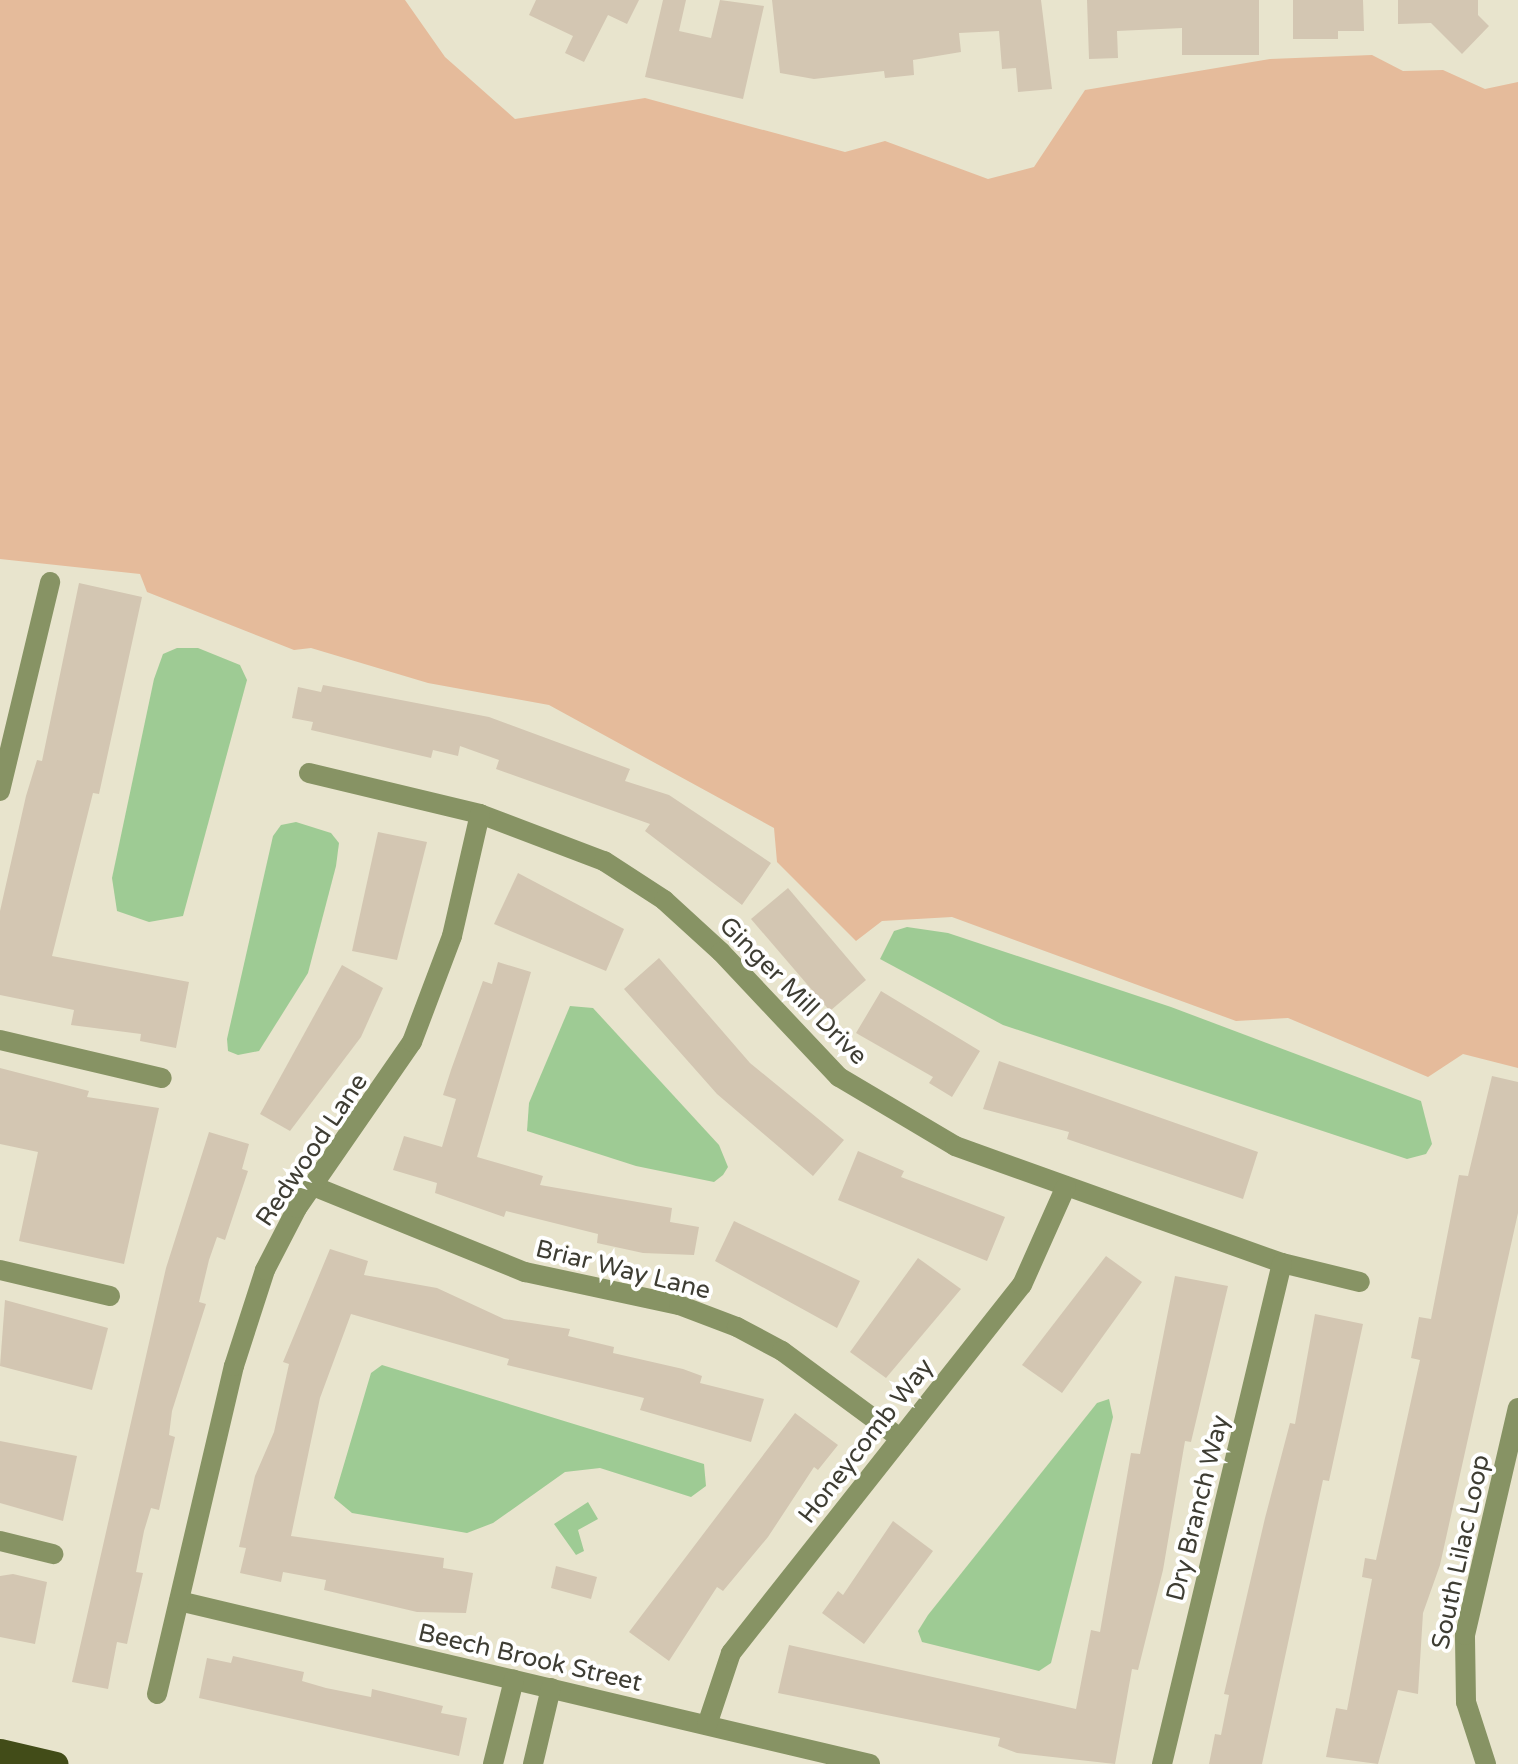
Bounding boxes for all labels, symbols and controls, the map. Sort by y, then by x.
street label: Ginger Mill Drive [713,911,873,1071]
street label: Redwood Lane [250,1068,374,1232]
street label: Briar Way Lane [533,1234,713,1306]
street label: Honeycomb Way [792,1352,940,1530]
street label: Dry Branch Way [1160,1412,1236,1604]
street label: South Lilac Loop [1426,1452,1496,1652]
street label: Beech Brook Street [415,1618,645,1698]

